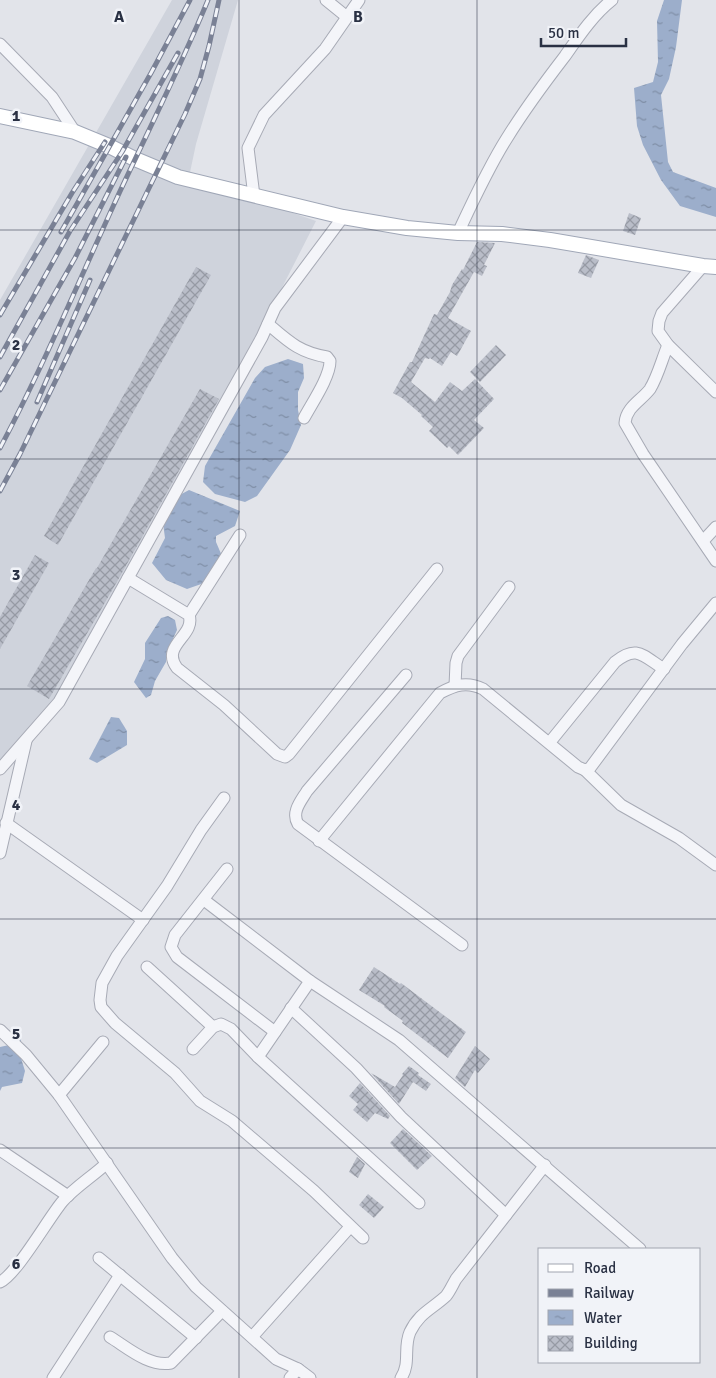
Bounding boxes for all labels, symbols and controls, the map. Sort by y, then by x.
text: A [114,7,125,27]
text: B [353,7,363,27]
scale bar [541,15,626,47]
text: 50 m [548,24,579,42]
text: 1 [12,106,21,126]
text: 2 [12,335,20,355]
text: 3 [12,565,20,585]
text: 4 [12,795,21,815]
text: 5 [12,1024,20,1044]
legend [538,1248,701,1363]
text: 6 [12,1254,21,1274]
text: Road [584,1259,616,1277]
text: Railway [584,1284,634,1302]
text: Water [584,1309,622,1327]
text: Building [584,1334,638,1352]

